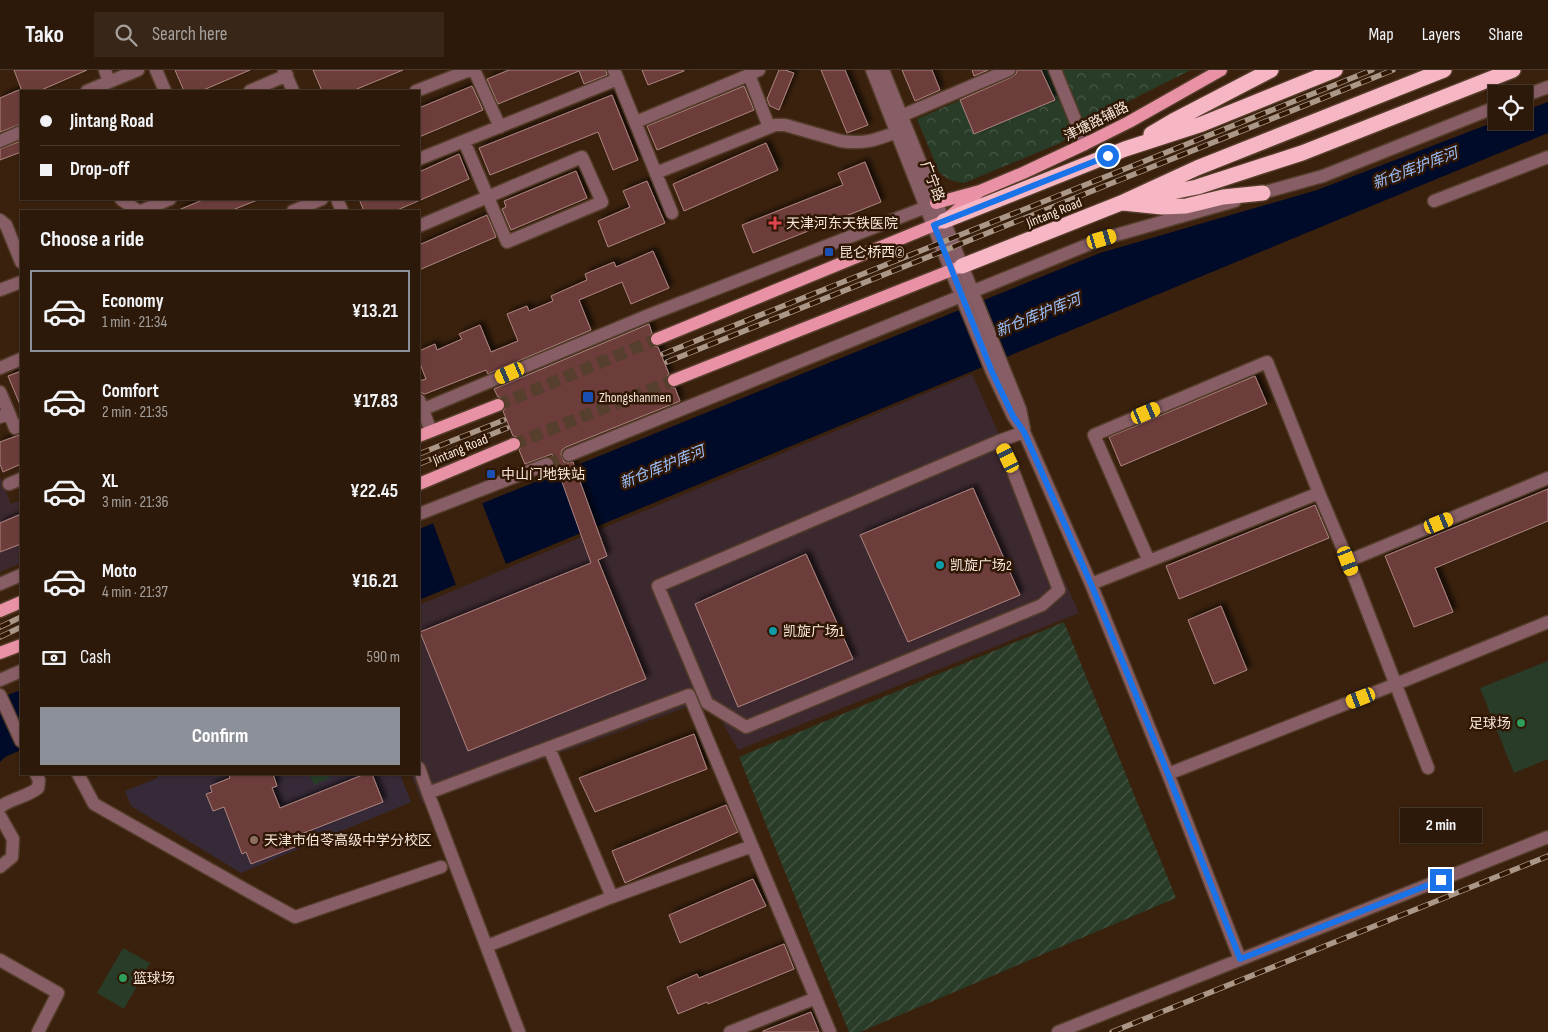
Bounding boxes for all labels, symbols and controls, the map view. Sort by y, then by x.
search box [94,12,444,57]
text: Tako [25,20,64,49]
icon: search [112,21,140,49]
text: Search here [152,23,228,46]
text: Map [1369,24,1394,45]
text: Layers [1422,24,1461,45]
text: Share [1489,24,1523,45]
map controls [1488,85,1533,130]
button: locate [1488,85,1533,130]
street label: 津塘路辅路 [1061,98,1131,145]
text: Jintang Road [70,110,154,133]
water label: 新仓库护库河 [1370,142,1463,193]
route start [1097,145,1119,167]
text: Drop-off [70,158,130,181]
street label: 广宁路 [917,159,948,204]
street label: Jintang Road [1023,194,1085,232]
place label: 天津河东天铁医院 [786,215,898,232]
marker: 天津河东天铁医院 [768,216,782,230]
text: Choose a ride [40,226,144,253]
car [1085,228,1118,250]
place label: 昆仑桥西② [839,244,905,261]
marker: 昆仑桥西② [823,246,835,258]
icon: car [42,289,87,334]
water label: 新仓库护库河 [993,289,1086,341]
text: Economy [102,290,164,313]
text: ¥13.21 [352,300,398,323]
text: 1 min · 21:34 [102,313,167,332]
car [493,360,526,386]
icon: car [42,379,87,424]
text: Comfort [102,380,159,403]
place label: Zhongshanmen [599,389,671,406]
text: ¥17.83 [353,390,398,413]
marker: Zhongshanmen [581,390,595,404]
car [1129,400,1162,426]
text: 2 min · 21:35 [102,403,168,422]
street label: Jintang Road [429,430,490,469]
water label: 新仓库护库河 [617,441,710,493]
car [994,441,1021,475]
place label: 中山门地铁站 [501,466,585,483]
marker: 中山门地铁站 [485,468,497,480]
icon: car [42,469,87,514]
text: XL [102,470,118,493]
text: ¥22.45 [350,480,398,503]
text: 3 min · 21:36 [102,493,169,512]
car [1422,510,1455,536]
car [1335,544,1360,578]
place label: 凯旋广场2 [950,557,1012,574]
icon: car [42,559,87,604]
marker: 凯旋广场2 [934,559,946,571]
text: Moto [102,560,137,583]
text: ¥16.21 [352,570,398,593]
text: 4 min · 21:37 [102,583,168,602]
place label: 凯旋广场1 [783,623,844,640]
marker: 凯旋广场1 [767,625,779,637]
icon: cash [40,644,68,672]
text: Cash [80,646,111,669]
text: 590 m [367,648,400,667]
car [1344,686,1377,710]
button: Confirm [40,707,400,765]
place label: 足球场 [1469,715,1511,732]
marker: 足球场 [1515,717,1527,729]
callout: 2 min [1400,808,1482,842]
text: 2 min [1426,816,1456,835]
place label: 天津市伯苓高级中学分校区 [264,832,432,849]
marker: 天津市伯苓高级中学分校区 [248,834,260,846]
route end [1430,869,1452,891]
place label: 篮球场 [133,970,175,987]
marker: 篮球场 [117,972,129,984]

